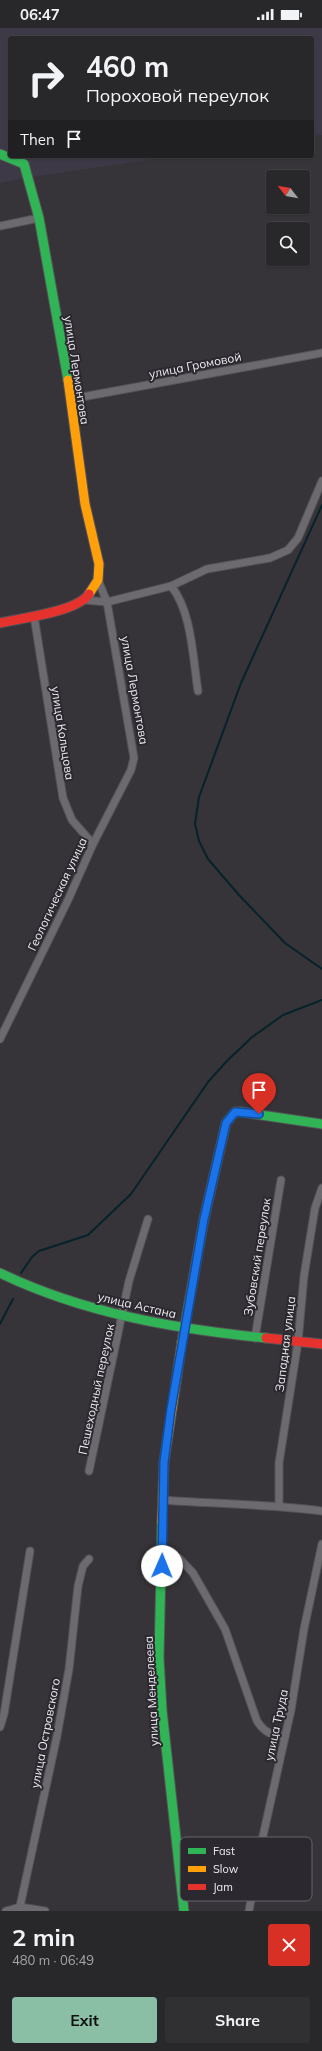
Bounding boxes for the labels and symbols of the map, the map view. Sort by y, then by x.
north arrow [266,170,310,214]
street label: улица Лермонтова [61,315,93,425]
street label: улица Громовой [147,349,243,381]
street label: улица Лермонтова [118,635,152,745]
street label: улица Кольцова [48,685,78,781]
street label: Геологическая улица [24,835,90,953]
pin [242,1073,276,1114]
street label: Зубовский переулок [240,1196,274,1317]
street label: улица Астана [96,1289,178,1321]
street label: Западная улица [272,1295,298,1393]
street label: Пешеходный переулок [75,1322,117,1456]
position arrow [141,1545,183,1587]
street label: улица Менделеева [141,1635,161,1747]
street label: улица Островского [27,1677,63,1789]
street label: улица Труда [261,1688,291,1762]
legend [180,1837,312,1901]
text: Fast [213,1844,235,1858]
text: Slow [213,1862,239,1876]
text: Jam [213,1880,233,1894]

